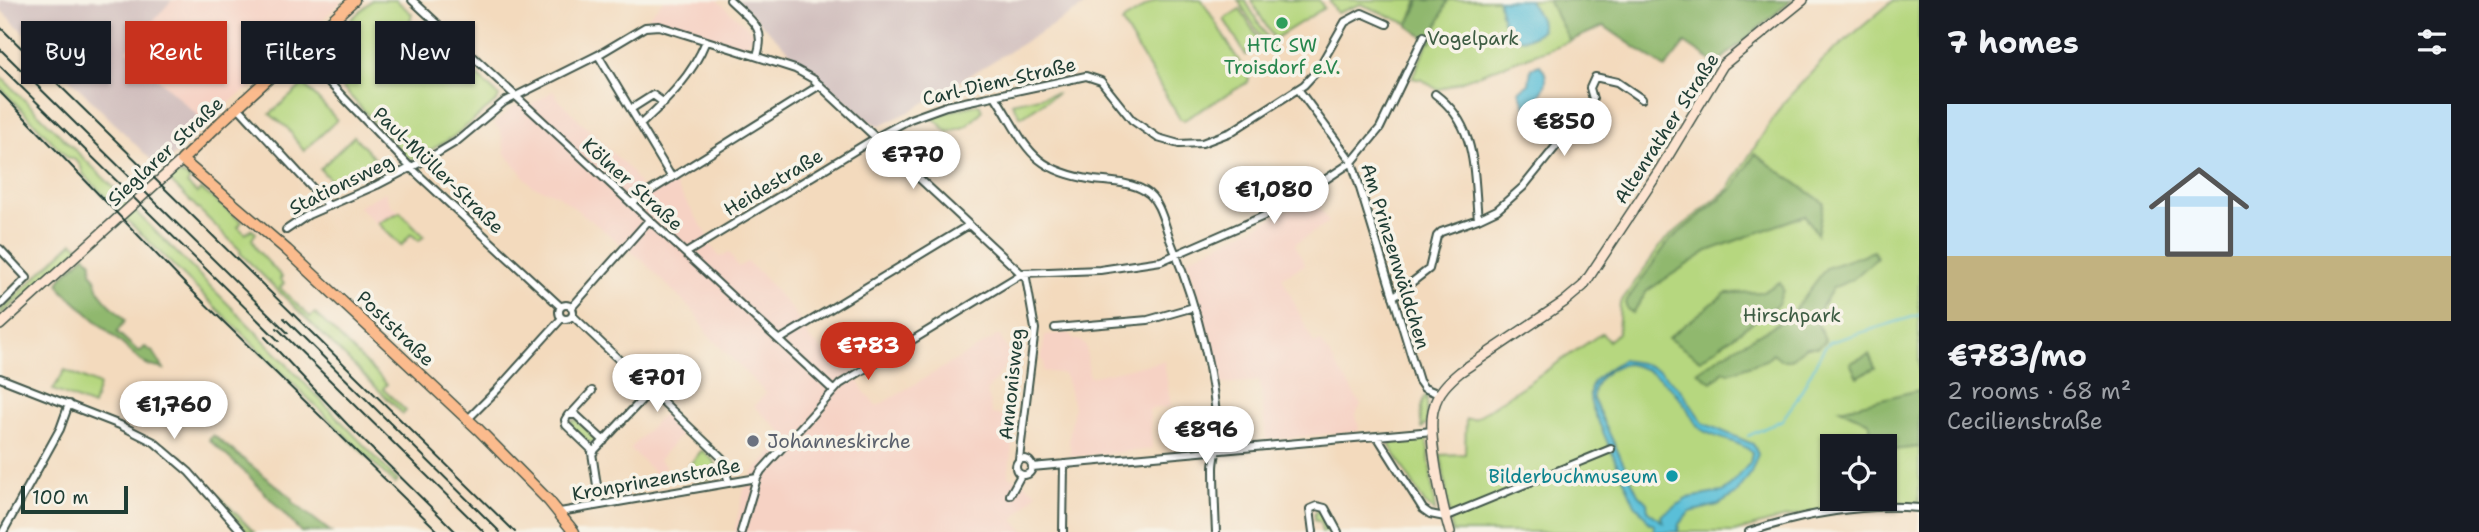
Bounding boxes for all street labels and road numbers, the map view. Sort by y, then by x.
street label: Altenrather Straße [1608,48,1725,208]
street label: Carl-Diem-Straße [920,52,1078,111]
street label: Sieglarer Straße [102,91,229,212]
street label: Paul-Müller-Straße [368,101,509,239]
street label: Kölner Straße [577,132,688,236]
street label: Heidestraße [719,143,827,222]
street label: Stationsweg [285,148,398,221]
street label: Am Prinzenwäldchen [1355,160,1436,352]
street label: Poststraße [351,285,440,372]
street label: Annonisweg [993,327,1030,441]
street label: Kronprinzenstraße [570,452,742,507]

